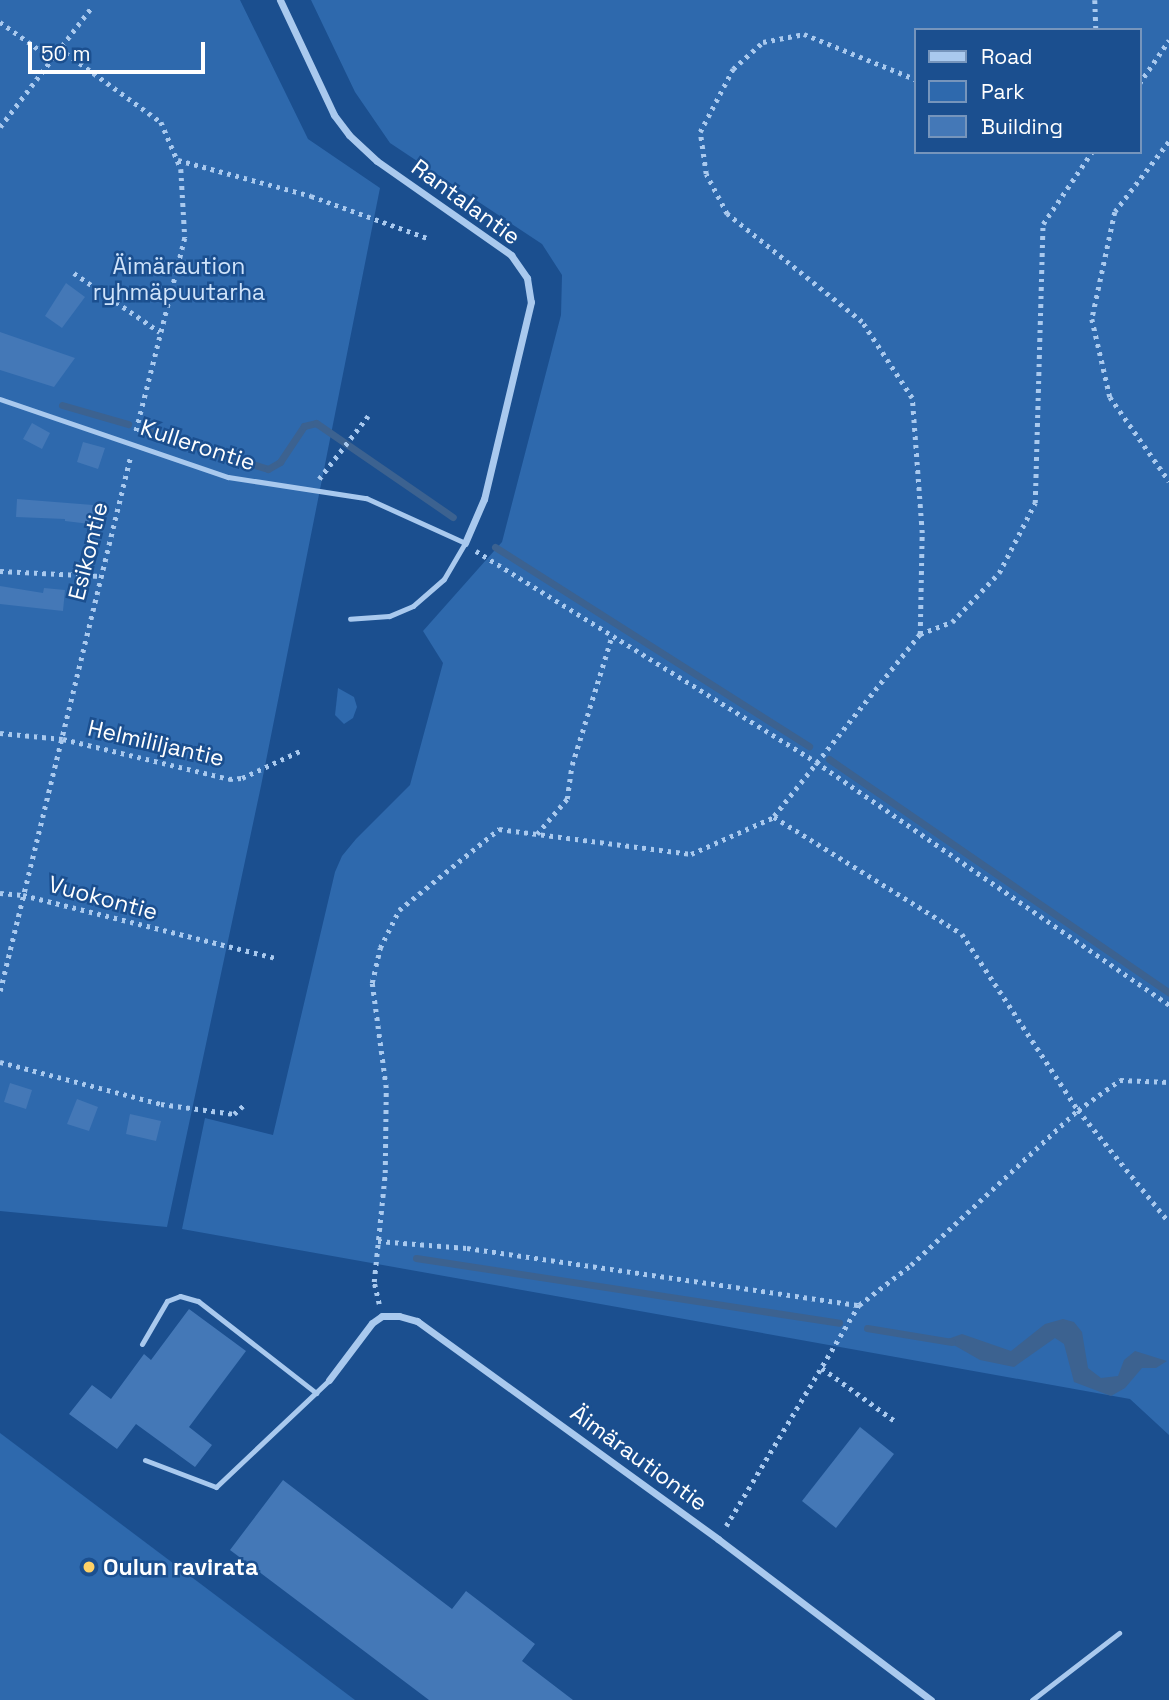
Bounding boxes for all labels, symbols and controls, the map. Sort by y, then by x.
scale bar [32,28,208,72]
legend [914,28,1141,154]
text: 50 m [41,40,91,67]
text: Road [981,43,1033,70]
text: Park [981,78,1025,105]
text: Building [981,113,1063,140]
street label: Rantalantie [406,153,526,251]
park label: Äimäraution ryhmäpuutarha [93,252,265,306]
street label: Kullerontie [137,414,259,476]
street label: Esikontie [62,499,114,603]
street label: Helmililjantie [85,714,227,772]
street label: Vuokontie [45,870,161,926]
street label: Äimärautiontie [565,1399,713,1517]
place label: Oulun ravirata [103,1553,258,1581]
marker: Oulun ravirata [81,1559,97,1575]

